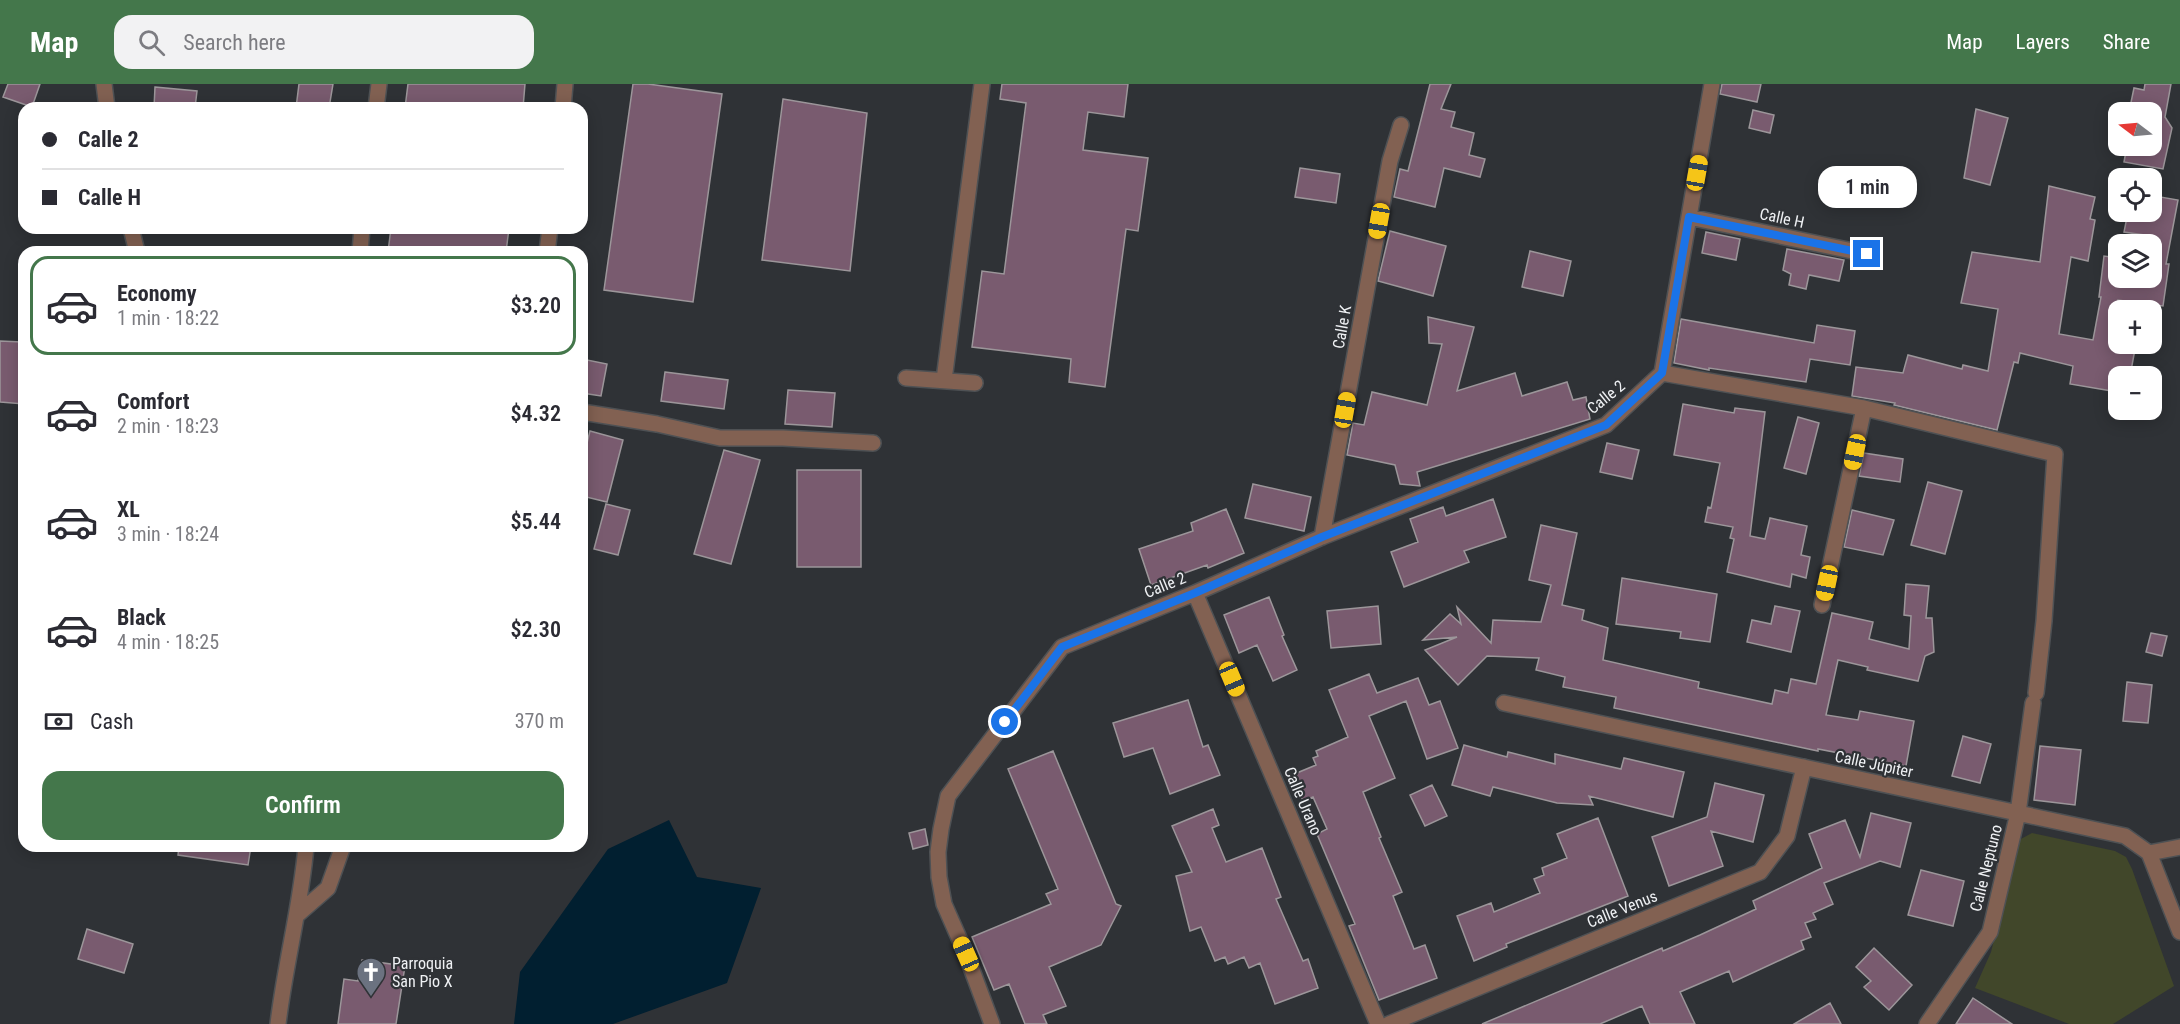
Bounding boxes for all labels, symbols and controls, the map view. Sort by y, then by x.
search box [114,15,534,69]
text: Map [30,26,78,59]
icon: search [135,26,168,59]
text: Search here [183,30,286,55]
text: Map [1946,30,1983,54]
text: Layers [2016,30,2070,54]
text: Share [2103,30,2150,54]
north arrow [2108,102,2162,156]
map controls [2108,102,2162,420]
text: Calle 2 [78,127,139,152]
car [1685,154,1709,192]
callout: 1 min [1818,167,1916,209]
button: locate [2108,168,2162,222]
text: 1 min [1845,175,1890,199]
text: Calle H [78,185,141,210]
car [1367,202,1391,240]
street label: Calle H [1758,204,1806,232]
button: layers [2108,234,2162,288]
route end [1853,240,1880,267]
icon: car [45,279,99,333]
text: Economy [117,281,197,306]
text: $3.20 [510,293,561,318]
button: + [2108,300,2162,354]
street label: Calle K [1329,303,1355,350]
text: 1 min · 18:22 [117,306,219,330]
button: − [2108,366,2162,420]
street label: Calle 2 [1583,376,1629,418]
icon: car [45,387,99,441]
text: Comfort [117,389,190,414]
car [1333,391,1357,429]
text: $4.32 [510,401,561,426]
text: 2 min · 18:23 [117,414,219,438]
car [1842,433,1868,471]
icon: car [45,495,99,549]
text: XL [117,497,140,522]
text: $5.44 [510,509,561,534]
text: 3 min · 18:24 [117,522,219,546]
car [1814,564,1840,602]
street label: Calle 2 [1141,568,1189,602]
icon: car [45,603,99,657]
text: Black [117,605,166,630]
text: $2.30 [510,617,561,642]
text: 4 min · 18:25 [117,630,219,654]
car [1217,659,1247,699]
icon: cash [42,705,75,738]
route start [991,708,1018,735]
text: Cash [90,709,134,734]
text: 370 m [515,709,564,733]
street label: Calle Júpiter [1833,746,1915,782]
street label: Calle Urano [1280,764,1326,838]
button: Confirm [42,771,564,840]
street label: Calle Neptuno [1966,823,2006,913]
street label: Calle Venus [1584,886,1660,932]
car [950,934,982,974]
place label: Parroquia San Pio X [392,954,453,991]
church icon: Parroquia San Pio X [355,956,387,998]

